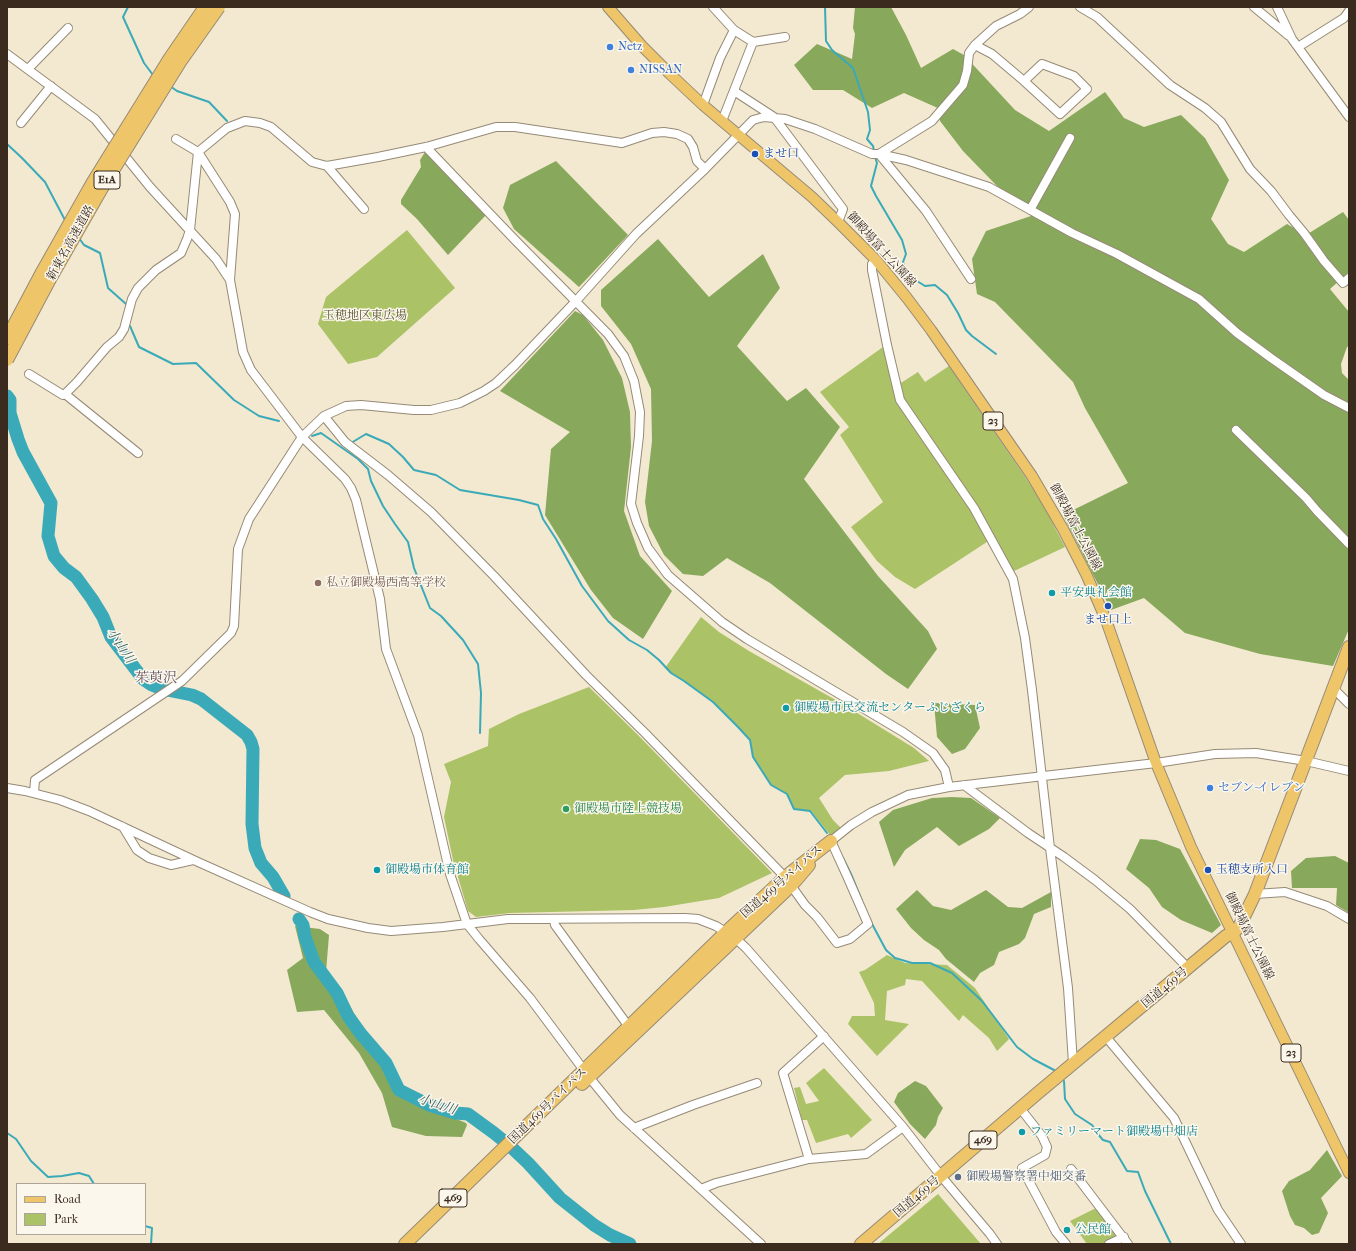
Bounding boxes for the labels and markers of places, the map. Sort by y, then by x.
place label: Netz [618,40,642,54]
marker: Netz [605,42,615,52]
place label: NISSAN [639,63,682,77]
marker: NISSAN [626,65,636,75]
place label: ませ口 [763,147,799,161]
marker: ませ口 [750,149,760,159]
place label: 私立御殿場西高等学校 [326,576,446,590]
marker: 私立御殿場西高等学校 [313,578,323,588]
place label: 平安典礼会館 [1060,586,1132,600]
marker: 平安典礼会館 [1047,588,1057,598]
marker: ませ口上 [1103,601,1113,611]
place label: ませ口上 [1084,613,1132,627]
place label: 御殿場市民交流センターふじざくら [794,701,986,715]
marker: 御殿場市民交流センターふじざくら [781,703,791,713]
place label: セブン-イレブン [1218,781,1305,795]
marker: セブン-イレブン [1205,783,1215,793]
place label: 御殿場市陸上競技場 [574,802,682,816]
marker: 御殿場市陸上競技場 [561,804,571,814]
place label: 御殿場市体育館 [385,863,469,877]
place label: 玉穂支所入口 [1216,863,1288,877]
marker: 御殿場市体育館 [372,865,382,875]
marker: 玉穂支所入口 [1203,865,1213,875]
place label: ファミリーマート御殿場中畑店 [1030,1125,1198,1139]
marker: ファミリーマート御殿場中畑店 [1017,1127,1027,1137]
place label: 御殿場警察署中畑交番 [966,1170,1086,1184]
marker: 御殿場警察署中畑交番 [953,1172,963,1182]
place label: 公民館 [1075,1223,1111,1237]
marker: 公民館 [1062,1225,1072,1235]

